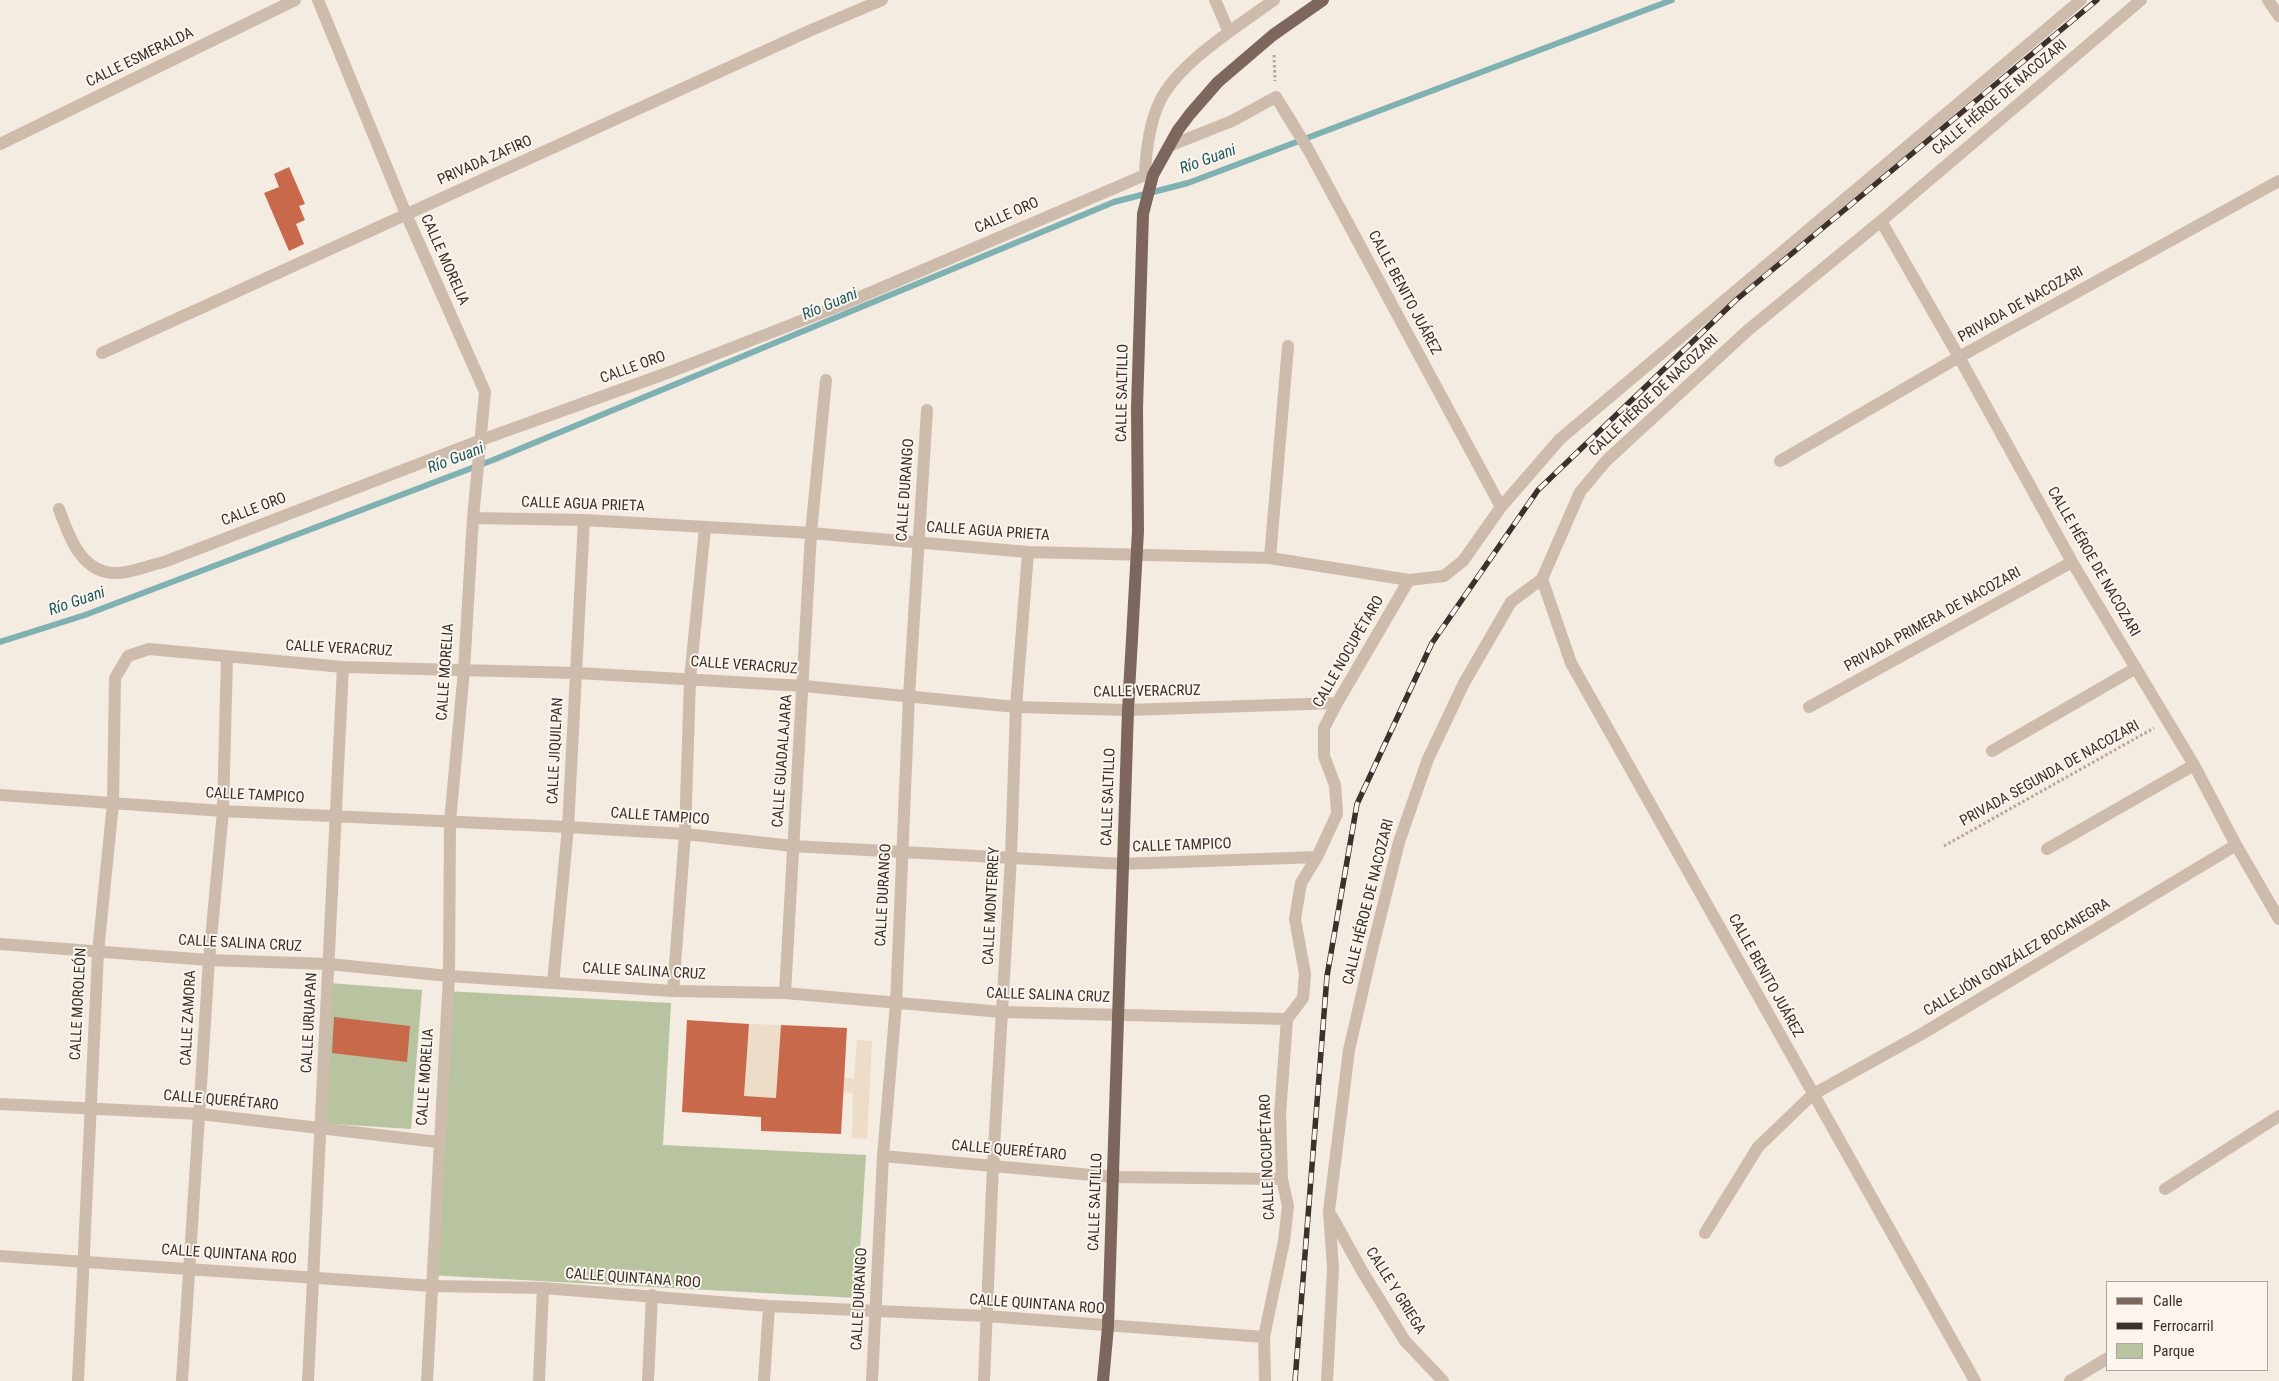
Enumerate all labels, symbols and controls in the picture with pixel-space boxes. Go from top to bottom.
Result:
street label: CALLE ESMERALDA [83,24,197,92]
street label: CALLE HÉROE DE NACOZARI [1929,36,2071,160]
street label: PRIVADA ZAFIRO [435,132,535,190]
water label: Río Guani [1177,141,1239,179]
street label: CALLE ORO [972,194,1042,238]
street label: CALLE MORELIA [416,212,472,308]
street label: CALLE BENITO JUÁREZ [1364,228,1444,358]
street label: PRIVADA DE NACOZARI [1955,263,2087,347]
water label: Río Guani [799,285,861,325]
street label: CALLE HÉROE DE NACOZARI [1586,331,1722,461]
street label: CALLE SALTILLO [1113,344,1133,442]
street label: CALLE ORO [598,348,668,388]
street label: CALLE DURANGO [893,438,919,542]
water label: Río Guani [425,440,487,478]
street label: CALLE HÉROE DE NACOZARI [2043,484,2143,640]
street label: CALLE ORO [219,489,289,531]
street label: CALLE AGUA PRIETA [521,494,645,516]
street label: CALLE AGUA PRIETA [926,519,1050,545]
street label: PRIVADA PRIMERA DE NACOZARI [1842,564,2024,676]
water label: Río Guani [46,583,108,621]
street label: CALLE NOCUPÉTARO [1310,593,1388,711]
street label: CALLE MORELIA [434,623,458,721]
street label: CALLE VERACRUZ [285,637,393,661]
street label: CALLE VERACRUZ [690,653,798,679]
street label: CALLE VERACRUZ [1093,682,1201,702]
street label: CALLE GUADALAJARA [769,694,797,828]
street label: CALLE JIQUILPAN [544,697,568,805]
street label: PRIVADA SEGUNDA DE NACOZARI [1957,717,2143,831]
street label: CALLE SALTILLO [1098,748,1120,846]
street label: CALLE TAMPICO [205,784,305,808]
street label: CALLE TAMPICO [610,805,710,829]
street label: CALLE HÉROE DE NACOZARI [1340,817,1398,987]
street label: CALLE TAMPICO [1132,835,1232,857]
street label: CALLE DURANGO [872,843,896,947]
street label: CALLE MONTERREY [980,846,1004,966]
street label: CALLEJÓN GONZÁLEZ BOCANEGRA [1921,895,2113,1021]
street label: CALLE BENITO JUÁREZ [1724,911,1806,1041]
street label: CALLE SALINA CRUZ [178,932,302,956]
street label: CALLE MOROLEÓN [67,947,91,1061]
street label: CALLE SALINA CRUZ [582,960,706,984]
street label: CALLE ZAMORA [178,970,200,1066]
street label: CALLE URUAPAN [298,972,322,1074]
street label: CALLE SALINA CRUZ [986,985,1110,1007]
street label: CALLE MORELIA [414,1028,438,1126]
street label: CALLE QUERÉTARO [163,1087,279,1115]
street label: CALLE NOCUPÉTARO [1257,1094,1279,1220]
street label: CALLE QUERÉTARO [951,1137,1067,1165]
street label: CALLE SALTILLO [1085,1153,1107,1251]
street label: CALLE QUINTANA ROO [161,1241,297,1269]
street label: CALLE Y GRIEGA [1361,1244,1429,1338]
street label: CALLE DURANGO [848,1247,872,1351]
street label: CALLE QUINTANA ROO [565,1265,701,1293]
legend [2106,1281,2269,1371]
street label: CALLE QUINTANA ROO [969,1291,1105,1319]
text: Calle [2153,1292,2183,1310]
text: Ferrocarril [2153,1317,2214,1335]
text: Parque [2153,1342,2195,1360]

